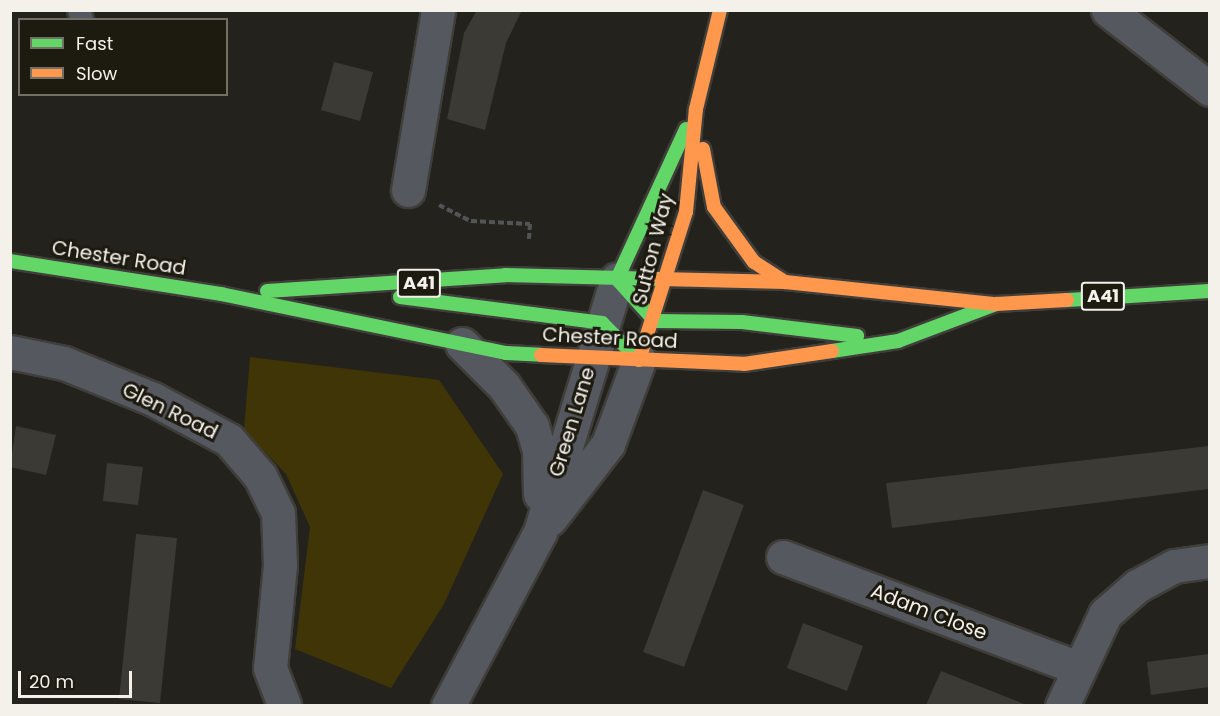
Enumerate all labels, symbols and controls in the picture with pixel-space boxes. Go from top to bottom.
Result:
legend [18,18,228,96]
text: Fast [76,31,113,56]
text: Slow [76,61,117,86]
street label: Sutton Way [628,191,678,307]
street label: Chester Road [50,236,188,280]
road number: A41 [396,268,442,298]
road number: A41 [1080,281,1126,311]
street label: Chester Road [542,322,678,354]
street label: Green Lane [544,364,600,480]
street label: Glen Road [118,378,222,444]
street label: Adam Close [868,579,990,645]
scale bar [21,659,135,697]
text: 20 m [29,669,74,694]

